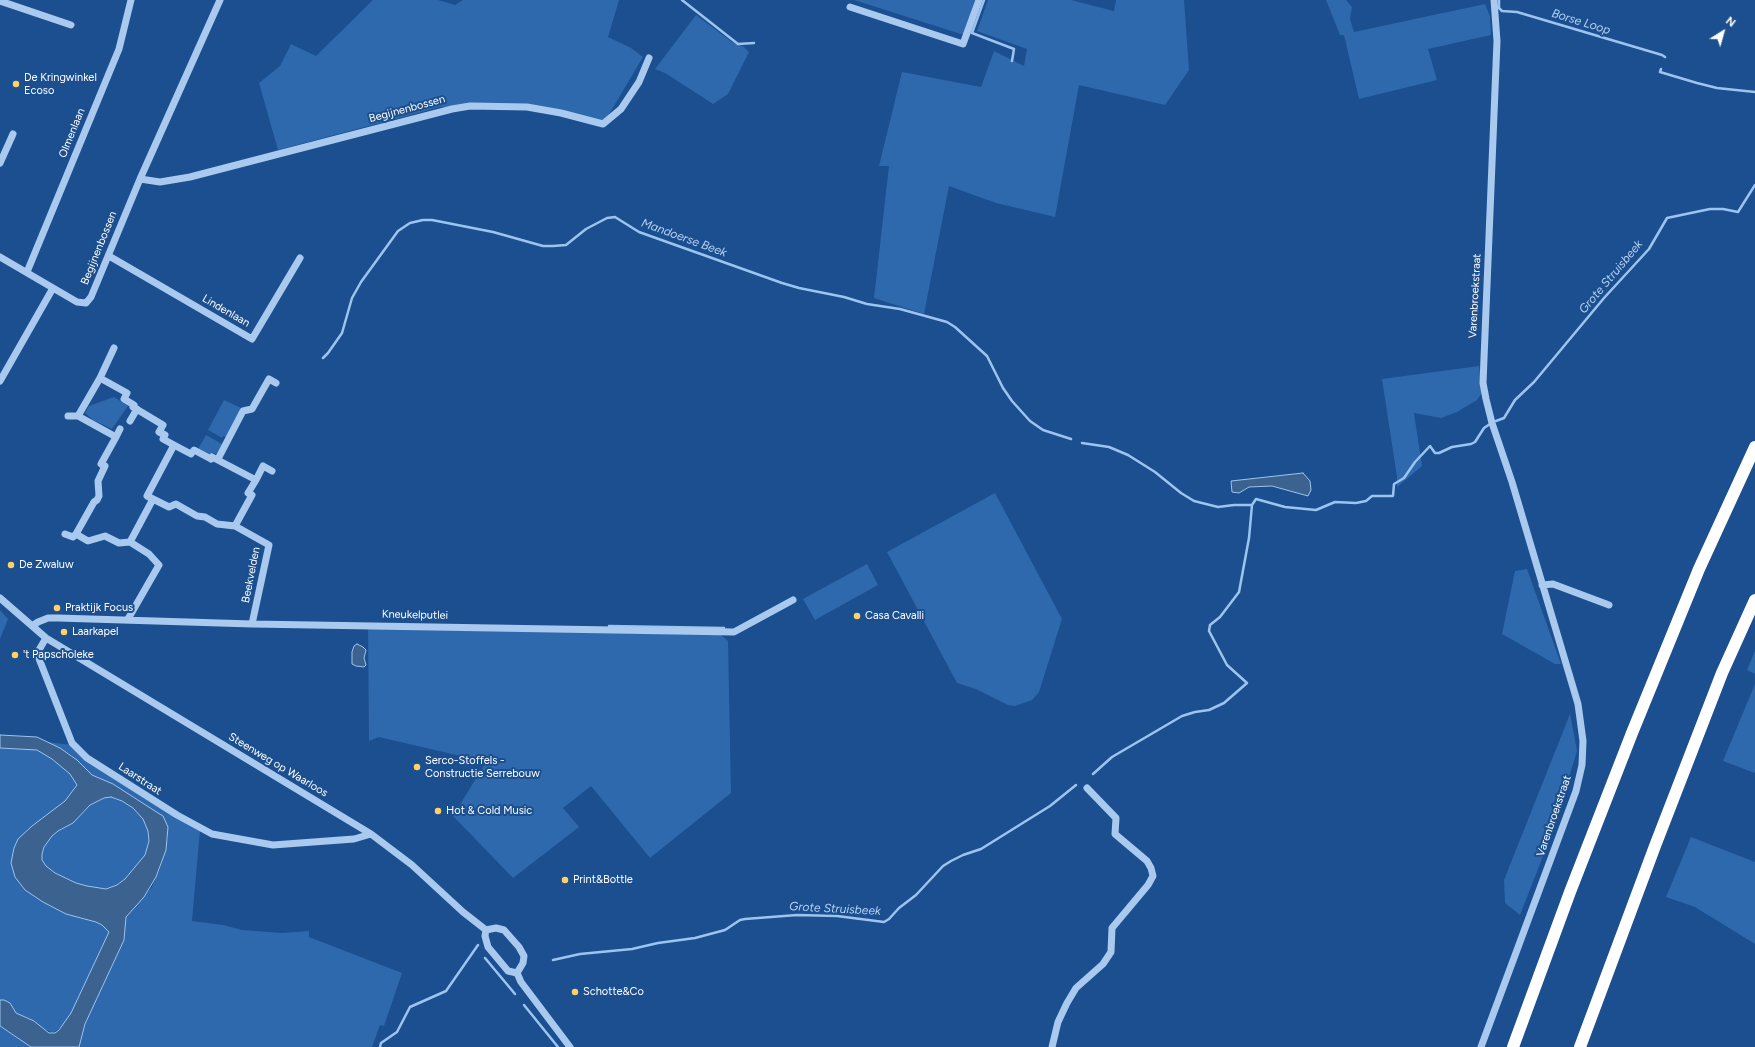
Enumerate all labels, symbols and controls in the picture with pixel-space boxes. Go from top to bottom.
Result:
water label: Borse Loop [1550,6,1612,38]
north arrow [1703,12,1743,52]
text: N [1723,14,1738,30]
place label: De Kringwinkel Ecoso [24,71,97,97]
marker: De Kringwinkel Ecoso [11,79,21,89]
street label: Begijnenbossen [368,93,446,125]
street label: Olmenlaan [56,106,88,160]
street label: Begijnenbossen [78,209,120,287]
water label: Mandoerse Beek [639,216,729,260]
water label: Grote Struisbeek [1576,237,1646,317]
street label: Varenbroekstraat [1466,253,1484,339]
street label: Lindenlaan [200,292,252,330]
street label: Beekvelden [239,546,263,604]
place label: De Zwaluw [19,558,74,572]
marker: De Zwaluw [6,560,16,570]
place label: Praktijk Focus [65,601,133,615]
marker: Praktijk Focus [52,603,62,613]
street label: Kneukelputlei [382,608,448,622]
place label: Casa Cavalli [865,609,924,623]
marker: Casa Cavalli [852,611,862,621]
place label: Laarkapel [72,625,118,639]
marker: Laarkapel [59,627,69,637]
place label: 't Papscholeke [23,648,94,662]
marker: 't Papscholeke [10,650,20,660]
street label: Steenweg op Waarloos [226,730,330,800]
place label: Serco-Stoffels - Constructie Serrebouw [425,754,540,780]
street label: Laarstraat [116,760,164,798]
marker: Serco-Stoffels - Constructie Serrebouw [412,762,422,772]
street label: Varenbroekstraat [1534,774,1574,858]
place label: Hot & Cold Music [446,804,532,818]
marker: Hot & Cold Music [433,806,443,816]
place label: Print&Bottle [573,873,633,887]
marker: Print&Bottle [560,875,570,885]
water label: Grote Struisbeek [789,899,881,919]
place label: Schotte&Co [583,985,644,999]
marker: Schotte&Co [570,987,580,997]

